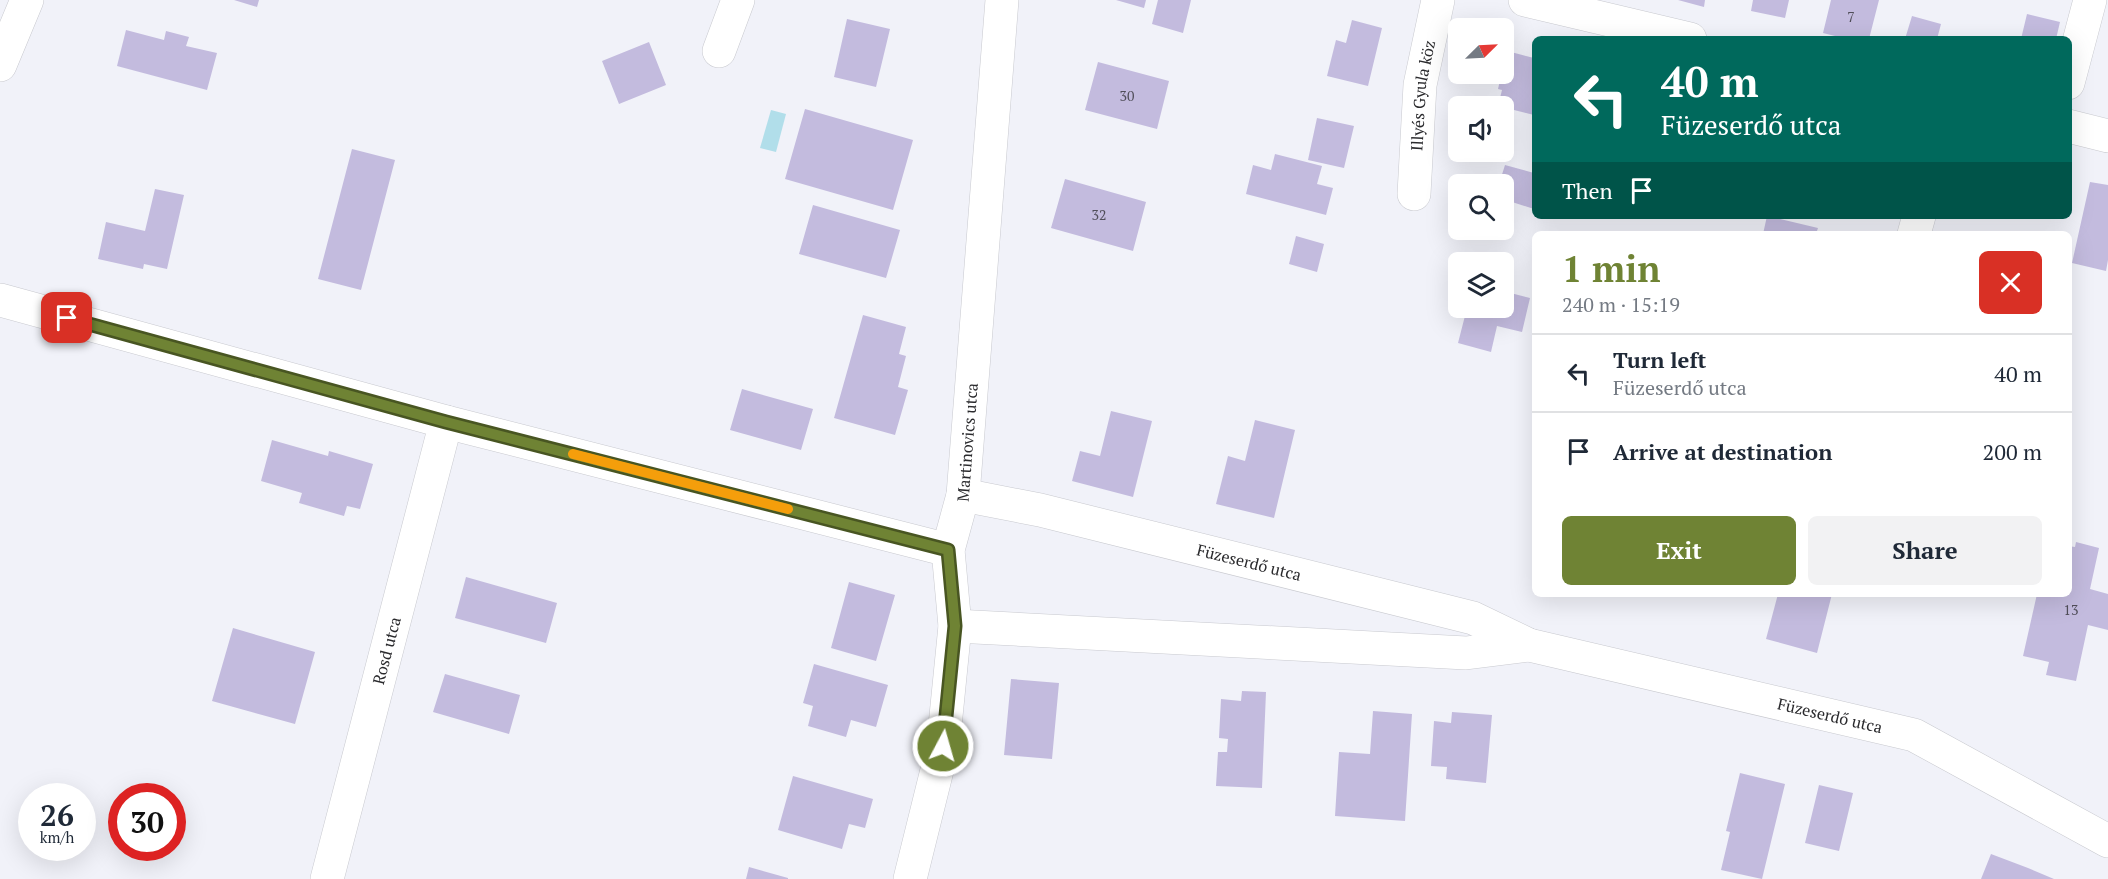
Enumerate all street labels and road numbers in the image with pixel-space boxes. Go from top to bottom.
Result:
street label: Illyés Gyula köz [1405,38,1440,151]
street label: Martinovics utca [952,382,983,502]
street label: Füzeserdő utca [1195,539,1304,586]
street label: Rosd utca [367,614,406,687]
street label: Füzeserdő utca [1775,692,1885,738]

